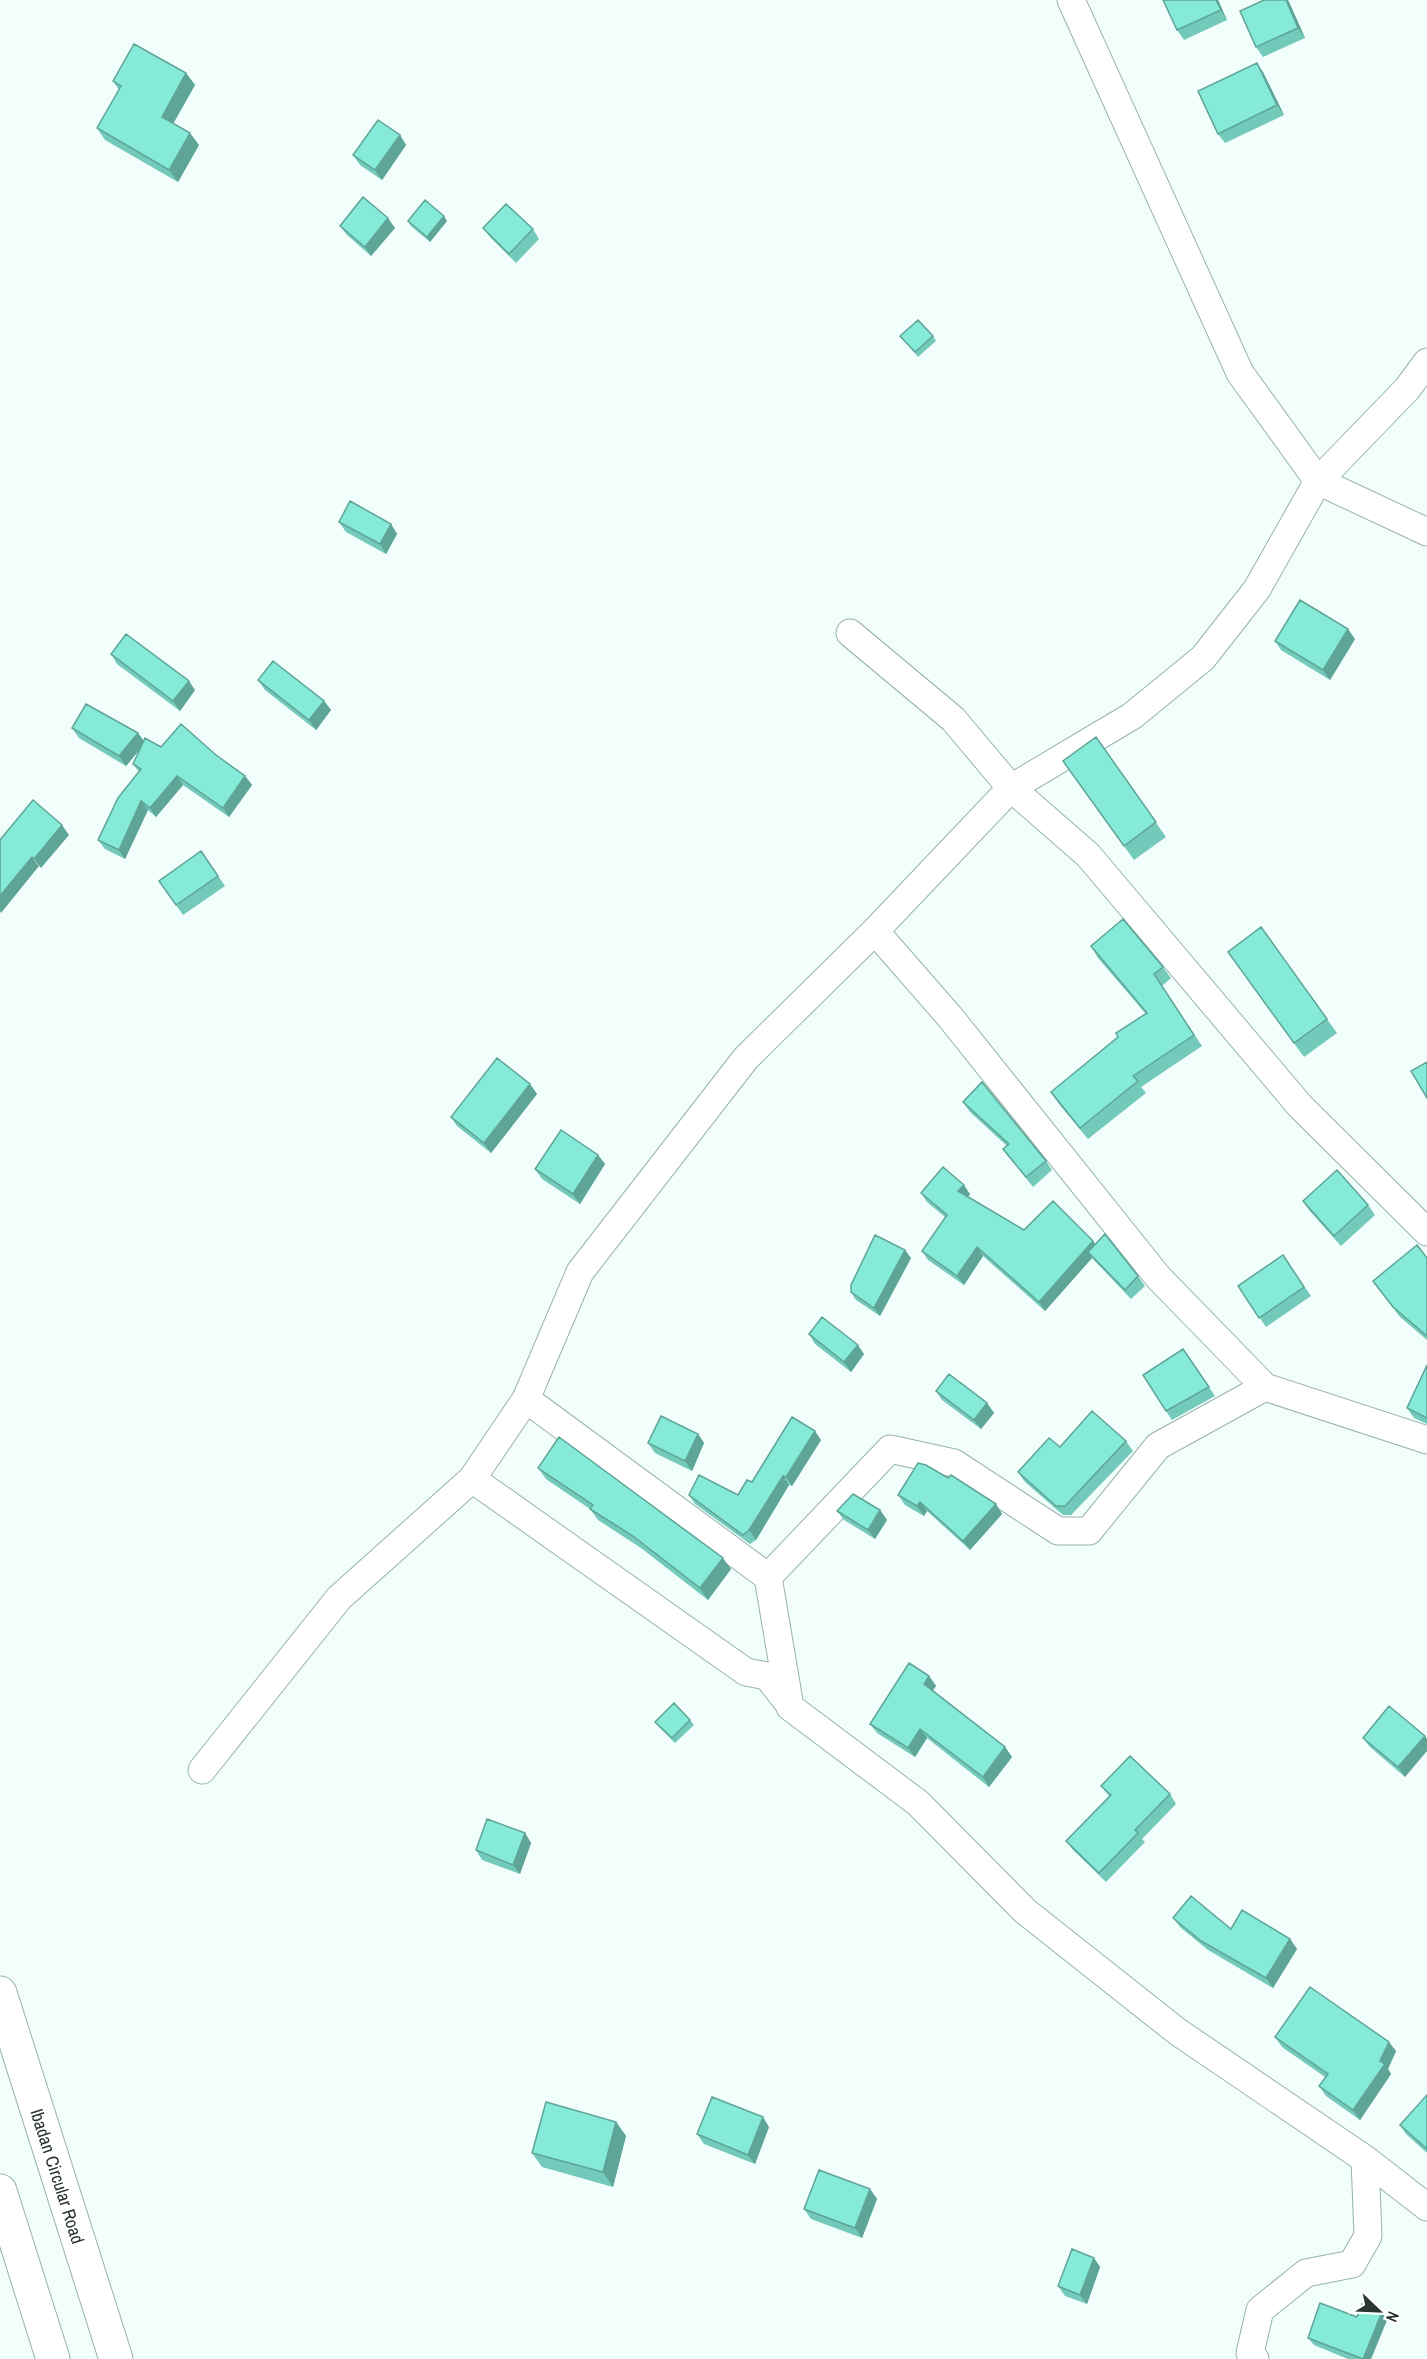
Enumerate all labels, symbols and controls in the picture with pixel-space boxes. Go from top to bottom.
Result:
street label: Ibadan Circular Road [25,2105,91,2247]
north arrow [1349,2281,1409,2341]
text: N [1381,2308,1405,2326]

